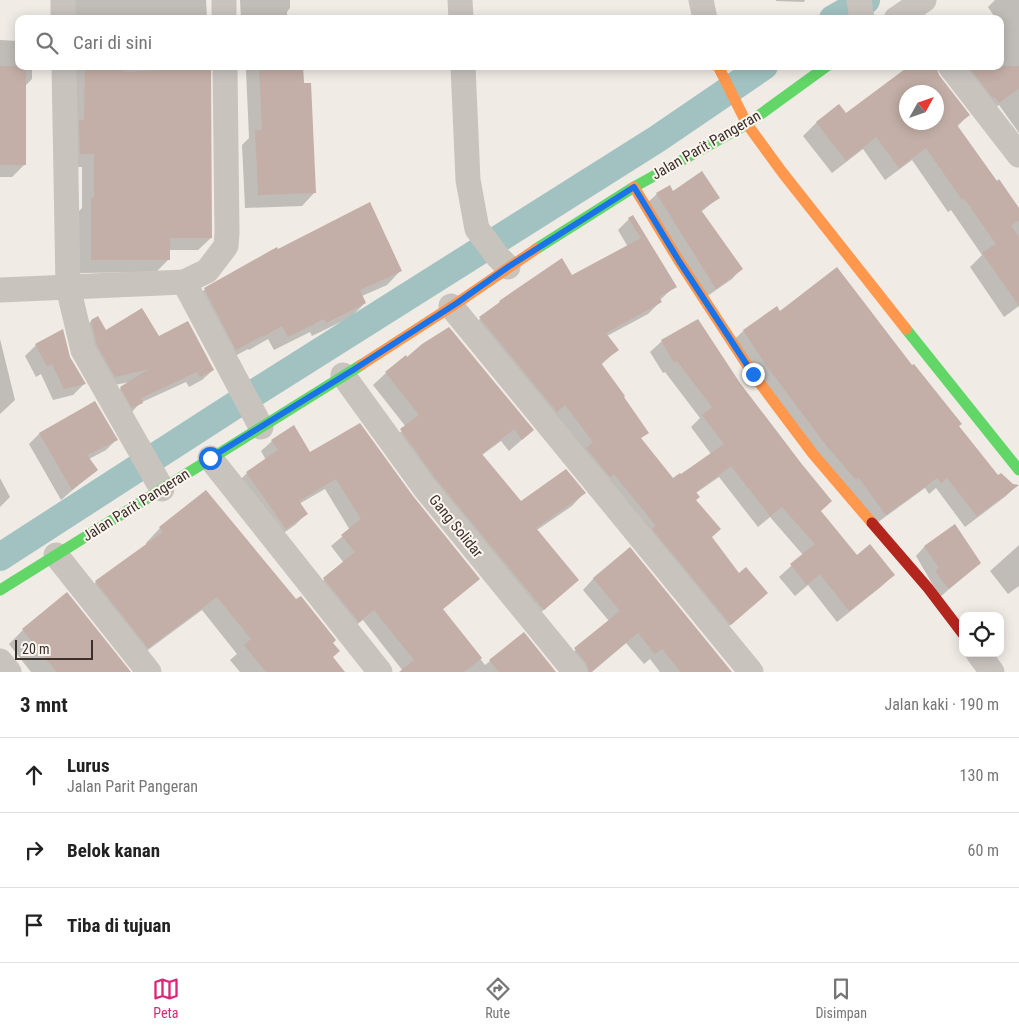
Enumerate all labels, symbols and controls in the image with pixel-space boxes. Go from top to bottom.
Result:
search box [15,15,1004,70]
icon: search [33,29,61,57]
text: Cari di sini [73,31,152,54]
north arrow [899,85,944,130]
street label: Jalan Parit Pangeran [648,106,764,184]
route end [742,363,765,386]
route start [199,447,222,470]
street label: Jalan Parit Pangeran [79,465,193,545]
street label: Gang Solidar [425,491,487,561]
map controls [959,612,1004,657]
button: locate [959,612,1004,657]
scale bar [15,637,92,660]
text: 20 m [22,641,50,657]
text: 3 mnt [20,693,68,717]
text: Jalan kaki · 190 m [884,695,999,714]
text: Lurus [67,754,110,777]
icon: ahead [20,761,48,789]
text: 130 m [960,766,999,785]
text: Jalan Parit Pangeran [67,777,198,796]
icon: right [20,836,48,864]
text: Belok kanan [67,839,160,862]
text: 60 m [967,841,999,860]
icon: arrive [20,911,48,939]
text: Tiba di tujuan [67,914,171,937]
tab: Peta [152,975,180,1021]
tab: Rute [484,975,512,1021]
tab: Disimpan [815,975,867,1021]

